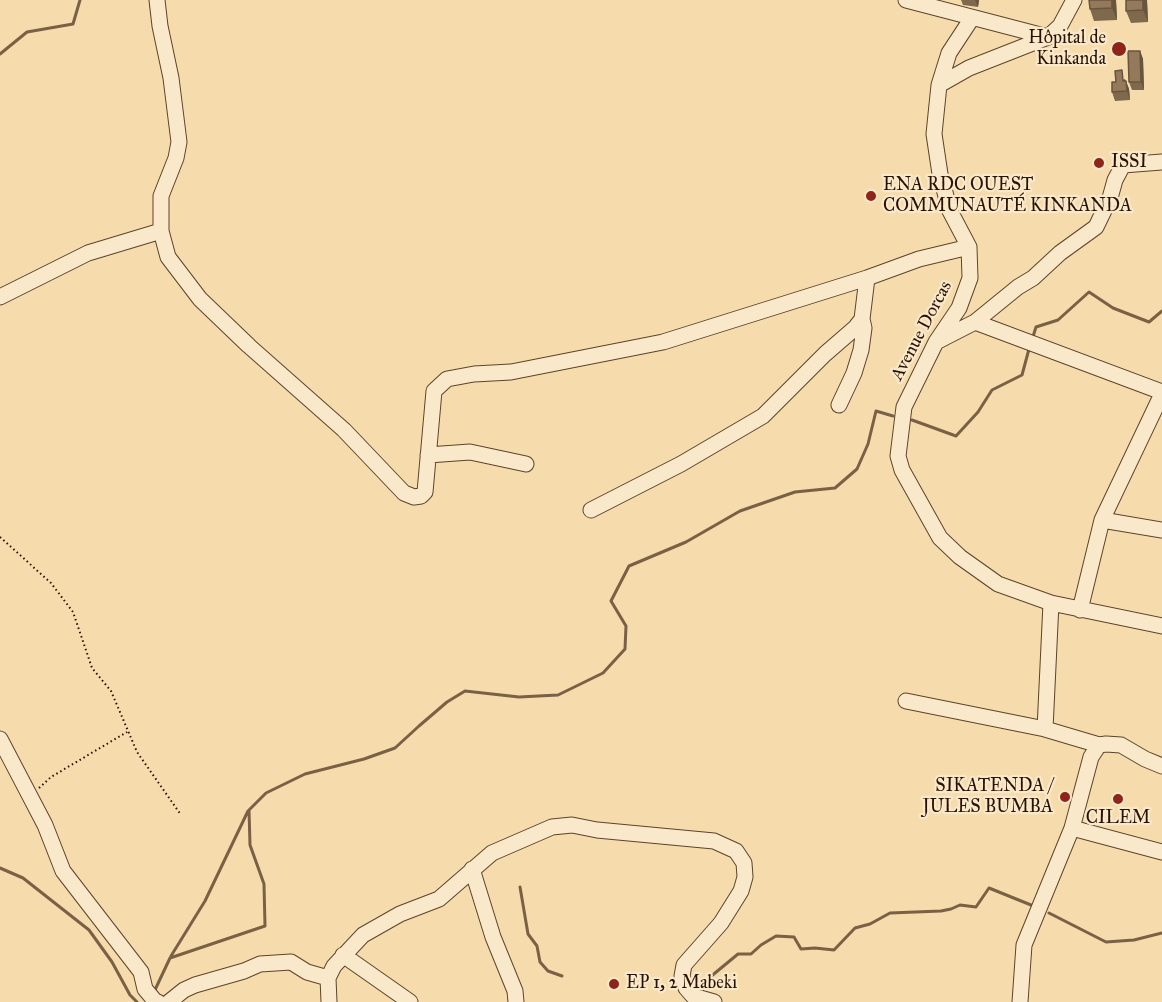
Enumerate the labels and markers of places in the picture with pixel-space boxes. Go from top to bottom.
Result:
place label: Hôpital de Kinkanda [1028,28,1106,70]
marker: Hôpital de Kinkanda [1110,40,1128,58]
place label: ISSI [1111,152,1147,174]
marker: ISSI [1092,156,1106,170]
place label: ENA RDC OUEST COMMUNAUTÉ KINKANDA [883,175,1132,218]
marker: ENA RDC OUEST COMMUNAUTÉ KINKANDA [864,189,878,203]
place label: SIKATENDA / JULES BUMBA [923,776,1053,818]
marker: SIKATENDA / JULES BUMBA [1058,790,1072,804]
marker: CILEM [1111,792,1125,806]
place label: CILEM [1086,808,1150,830]
place label: EP 1, 2 Mabeki [626,973,737,995]
marker: EP 1, 2 Mabeki [607,977,621,991]

